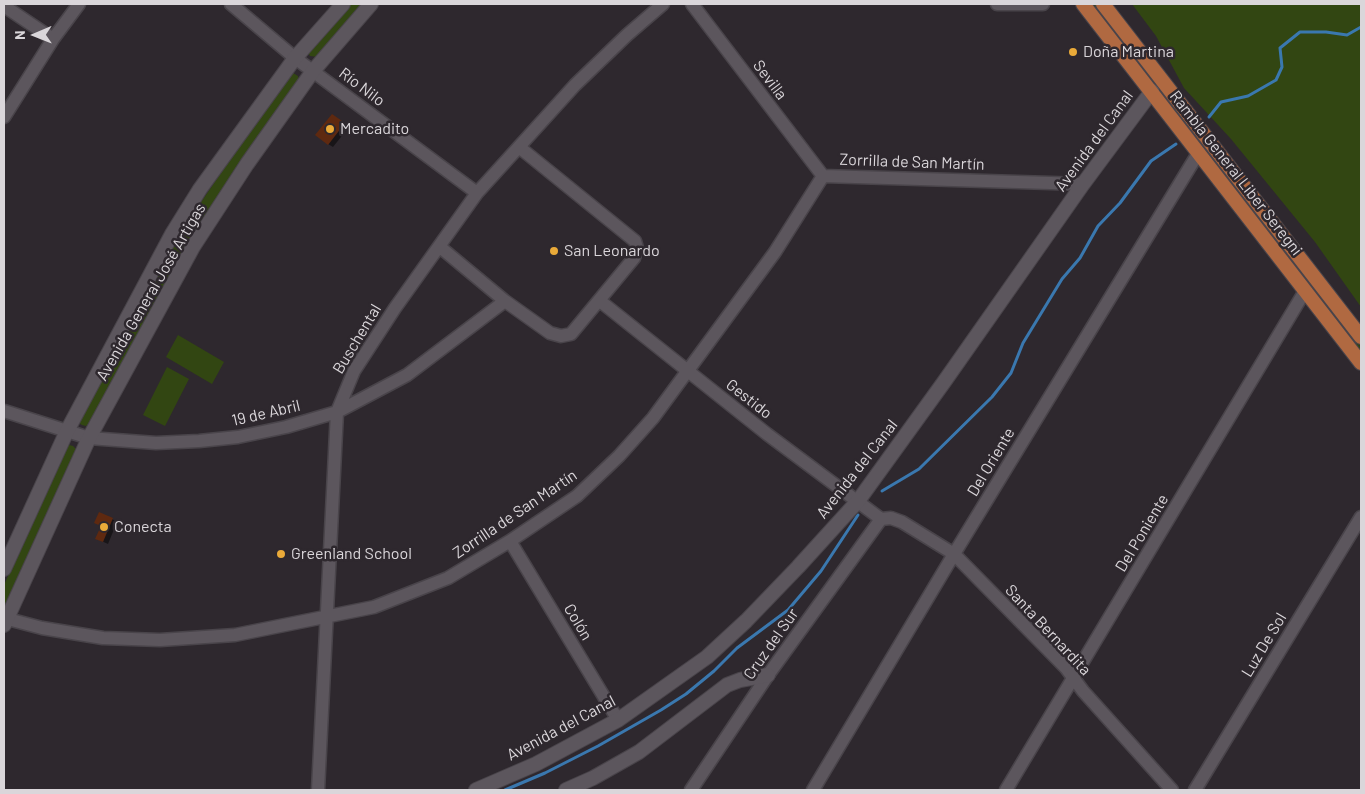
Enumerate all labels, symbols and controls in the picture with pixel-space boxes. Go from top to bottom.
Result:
north arrow [10,10,60,60]
text: N [11,30,28,40]
place label: Doña Martina [1083,42,1174,62]
marker: Doña Martina [1067,46,1079,58]
street label: Sevilla [749,56,791,104]
street label: Río Nilo [335,64,389,110]
street label: Avenida del Canal [1051,87,1137,195]
street label: Rambla General Liber Seregni [1166,87,1306,259]
place label: Mercadito [340,119,409,139]
marker: Mercadito [324,123,336,135]
street label: Zorrilla de San Martín [839,150,985,174]
street label: Avenida General José Artigas [92,200,210,384]
place label: San Leonardo [564,241,660,261]
marker: San Leonardo [548,245,560,257]
street label: Buschental [329,301,385,377]
street label: Gestido [722,375,776,423]
street label: 19 de Abril [230,396,302,430]
street label: Avenida del Canal [812,416,902,522]
street label: Del Oriente [963,424,1019,500]
street label: Zorrilla de San Martín [449,465,581,563]
street label: Del Poniente [1111,491,1173,575]
place label: Conecta [114,517,172,537]
marker: Conecta [98,521,110,533]
place label: Greenland School [291,544,412,564]
marker: Greenland School [275,548,287,560]
street label: Santa Bernardita [1001,581,1095,679]
street label: Colón [560,600,596,644]
street label: Cruz del Sur [740,605,802,683]
street label: Luz De Sol [1237,609,1291,681]
street label: Avenida del Canal [503,691,619,765]

